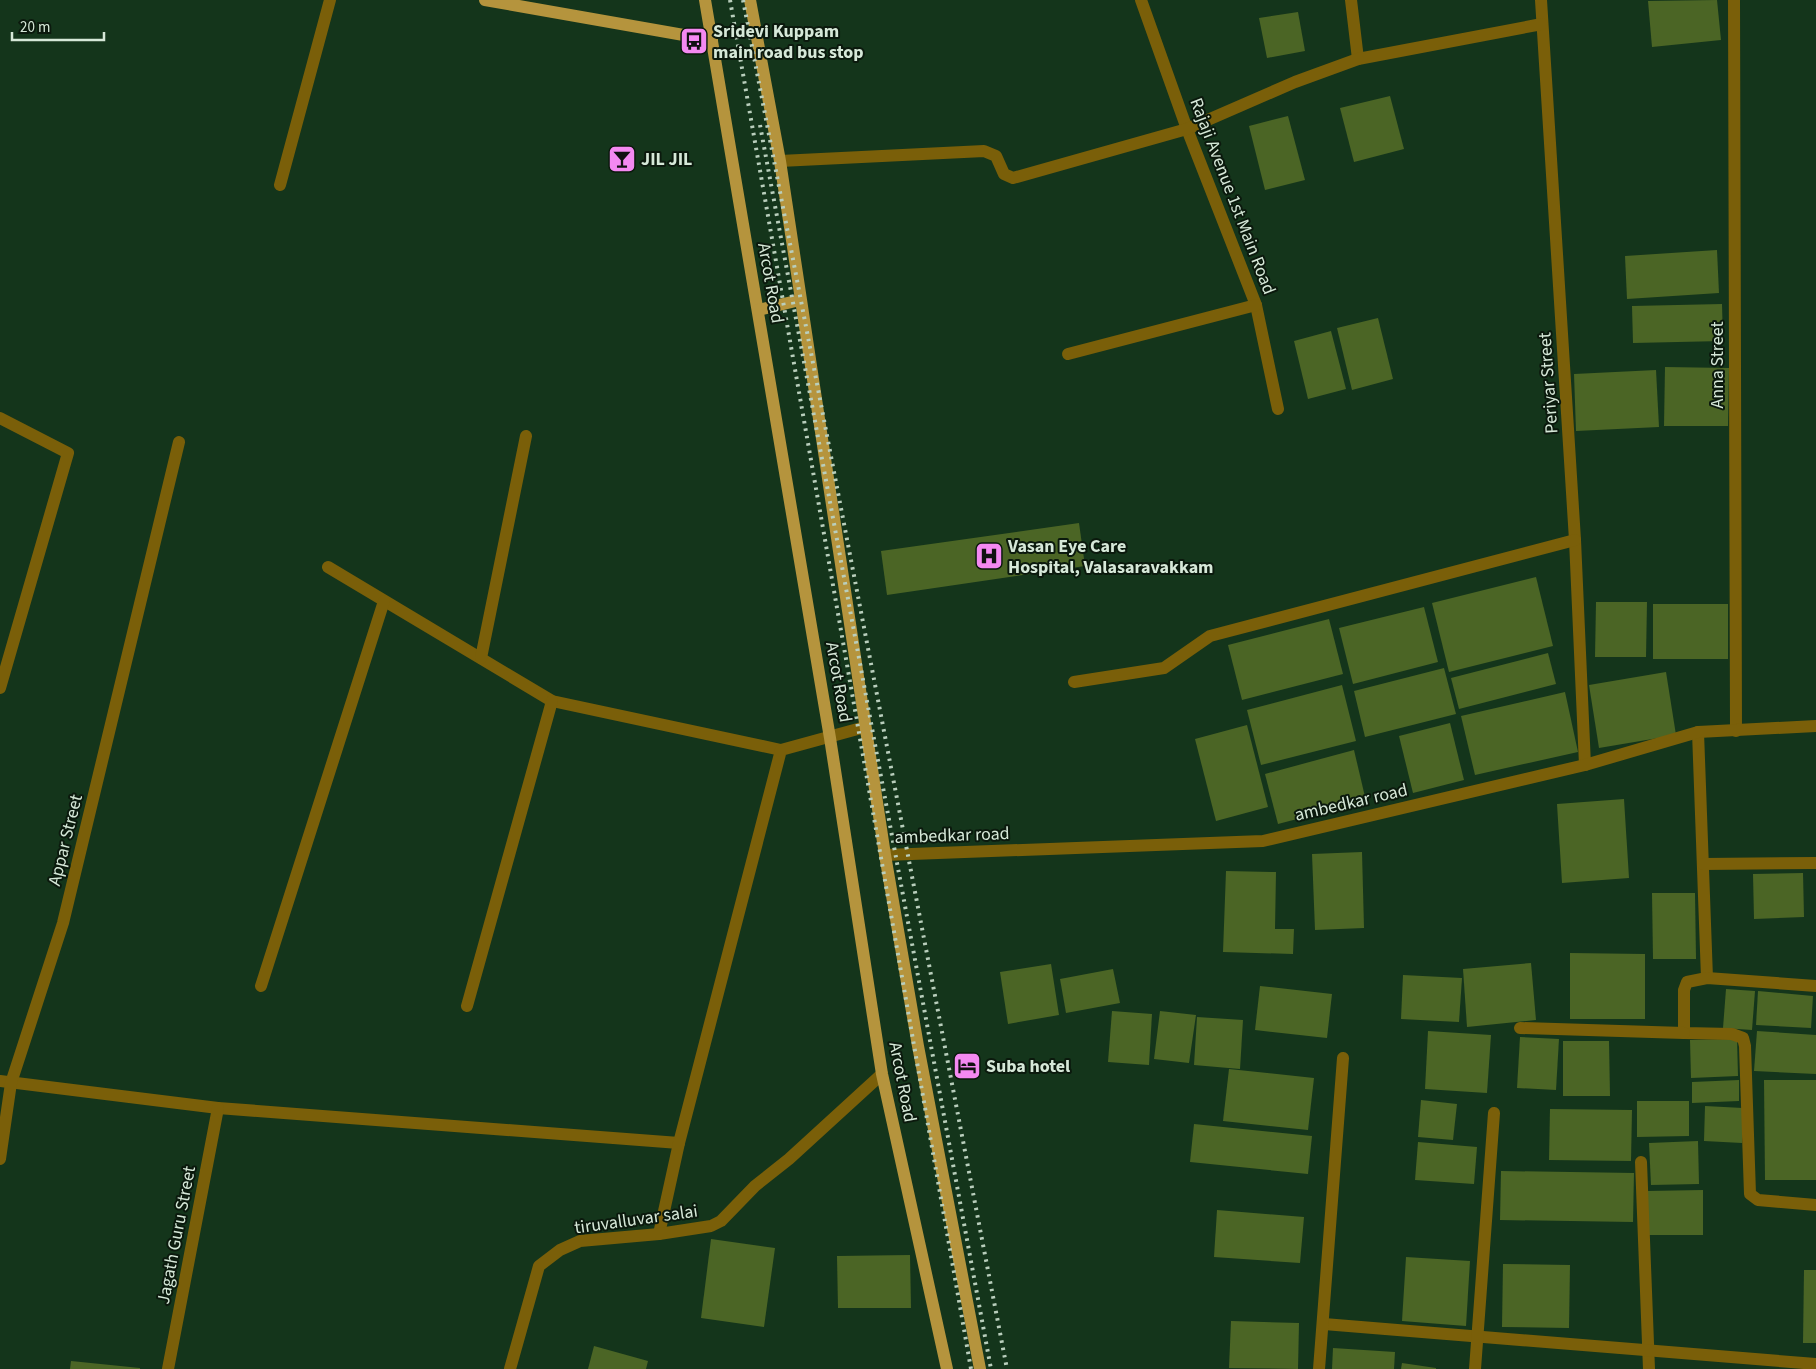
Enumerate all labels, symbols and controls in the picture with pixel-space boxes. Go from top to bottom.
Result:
scale bar [12,10,105,42]
text: 20 m [20,17,50,38]
place label: Sridevi Kuppam main road bus stop [713,19,864,65]
bus stop icon: Sridevi Kuppam main road bus stop [679,26,709,56]
street label: Rajaji Avenue 1st Main Road [1183,94,1282,298]
bar icon: JIL JIL [607,144,637,174]
place label: JIL JIL [641,147,692,172]
street label: Arcot Road [751,241,790,325]
street label: Anna Street [1705,321,1730,409]
street label: Periyar Street [1532,332,1565,434]
place label: Vasan Eye Care Hospital, Valasaravakkam [1007,534,1214,580]
hospital icon: Vasan Eye Care Hospital, Valasaravakkam [974,541,1004,571]
street label: Arcot Road [819,640,858,724]
street label: ambedkar road [1292,777,1410,828]
street label: Appar Street [42,792,89,889]
street label: ambedkar road [894,821,1010,850]
street label: Arcot Road [882,1040,923,1124]
hotel icon: Suba hotel [952,1051,982,1081]
place label: Suba hotel [986,1054,1070,1079]
street label: Jagath Guru Street [151,1164,202,1306]
street label: tiruvalluvar salai [573,1198,699,1241]

